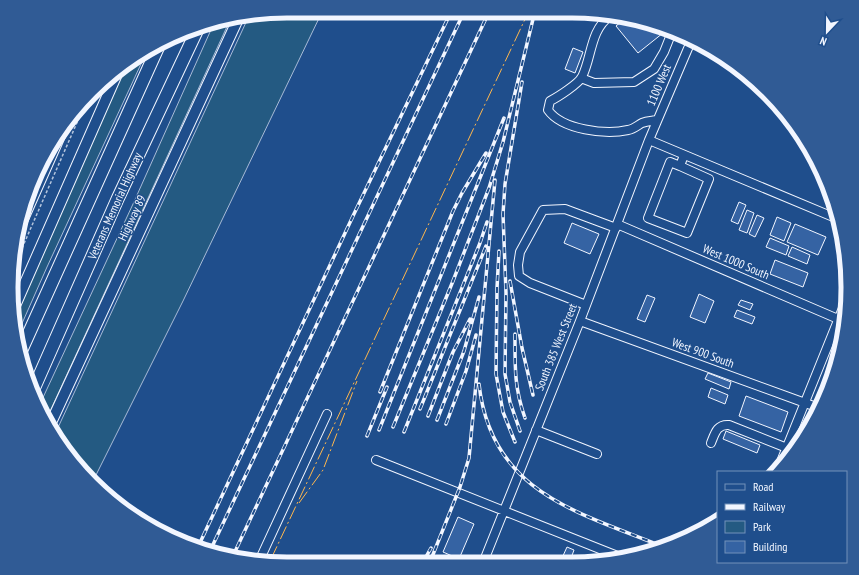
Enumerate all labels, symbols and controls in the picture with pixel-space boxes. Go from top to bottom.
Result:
north arrow [807,12,847,52]
text: N [818,34,829,49]
street label: 1100 West [643,61,674,108]
street label: Veterans Memorial Highway [84,150,145,263]
street label: Highway 89 [114,192,149,243]
street label: West 1000 South [701,241,772,282]
street label: South 385 West Street [531,300,580,393]
street label: West 900 South [670,334,736,371]
legend [717,471,847,563]
text: Road [753,479,773,494]
text: Railway [753,499,786,514]
text: Park [753,519,771,534]
text: Building [753,539,788,554]

